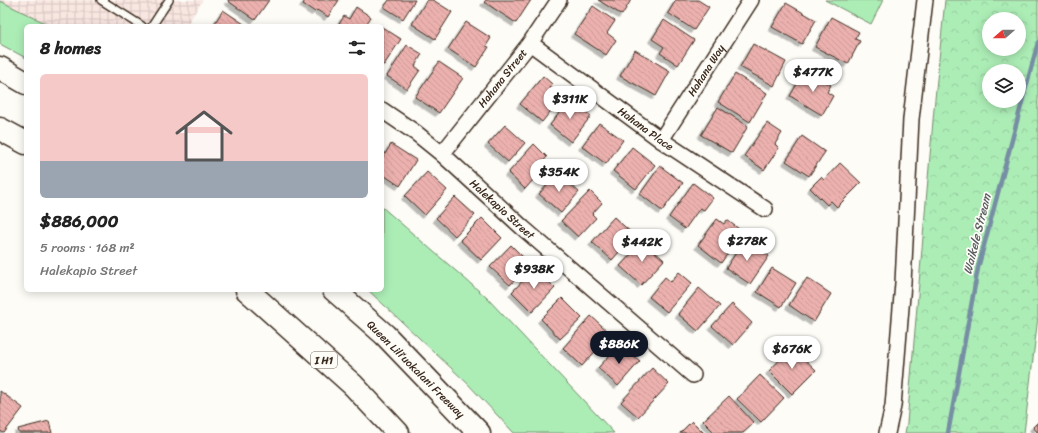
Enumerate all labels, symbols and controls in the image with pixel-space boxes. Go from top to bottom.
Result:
north arrow [982,12,1026,56]
map controls [982,12,1026,108]
text: 8 homes [40,33,101,63]
icon: filters [346,37,368,59]
street label: Hahana Way [682,40,730,100]
street label: Hahana Street [473,44,532,112]
pin: $477K [785,59,841,93]
text: $477K [793,60,833,83]
button: layers [982,64,1026,108]
pin: $311K [542,86,598,120]
text: $311K [553,87,587,110]
icon: home [168,100,240,172]
street label: Hahana Place [613,102,678,156]
pin: $354K [531,159,587,193]
text: $354K [539,160,579,183]
street label: Halekapio Street [465,175,539,244]
water label: Waikele Stream [956,191,998,277]
text: $886,000 [40,206,118,236]
pin: $278K [719,228,775,262]
pin: $442K [614,229,670,263]
text: $278K [727,229,767,252]
text: $442K [622,230,662,253]
text: 5 rooms · 168 m² [40,236,135,259]
pin: $938K [506,256,562,290]
text: $938K [514,257,554,280]
text: Halekapio Street [40,259,137,282]
street label: Queen Liliʻuokalani Freeway [362,316,469,423]
pin: $886K [591,331,647,365]
text: $886K [599,332,639,355]
pin: $676K [764,336,820,370]
text: $676K [773,337,811,360]
road number: I H1 [311,352,337,368]

